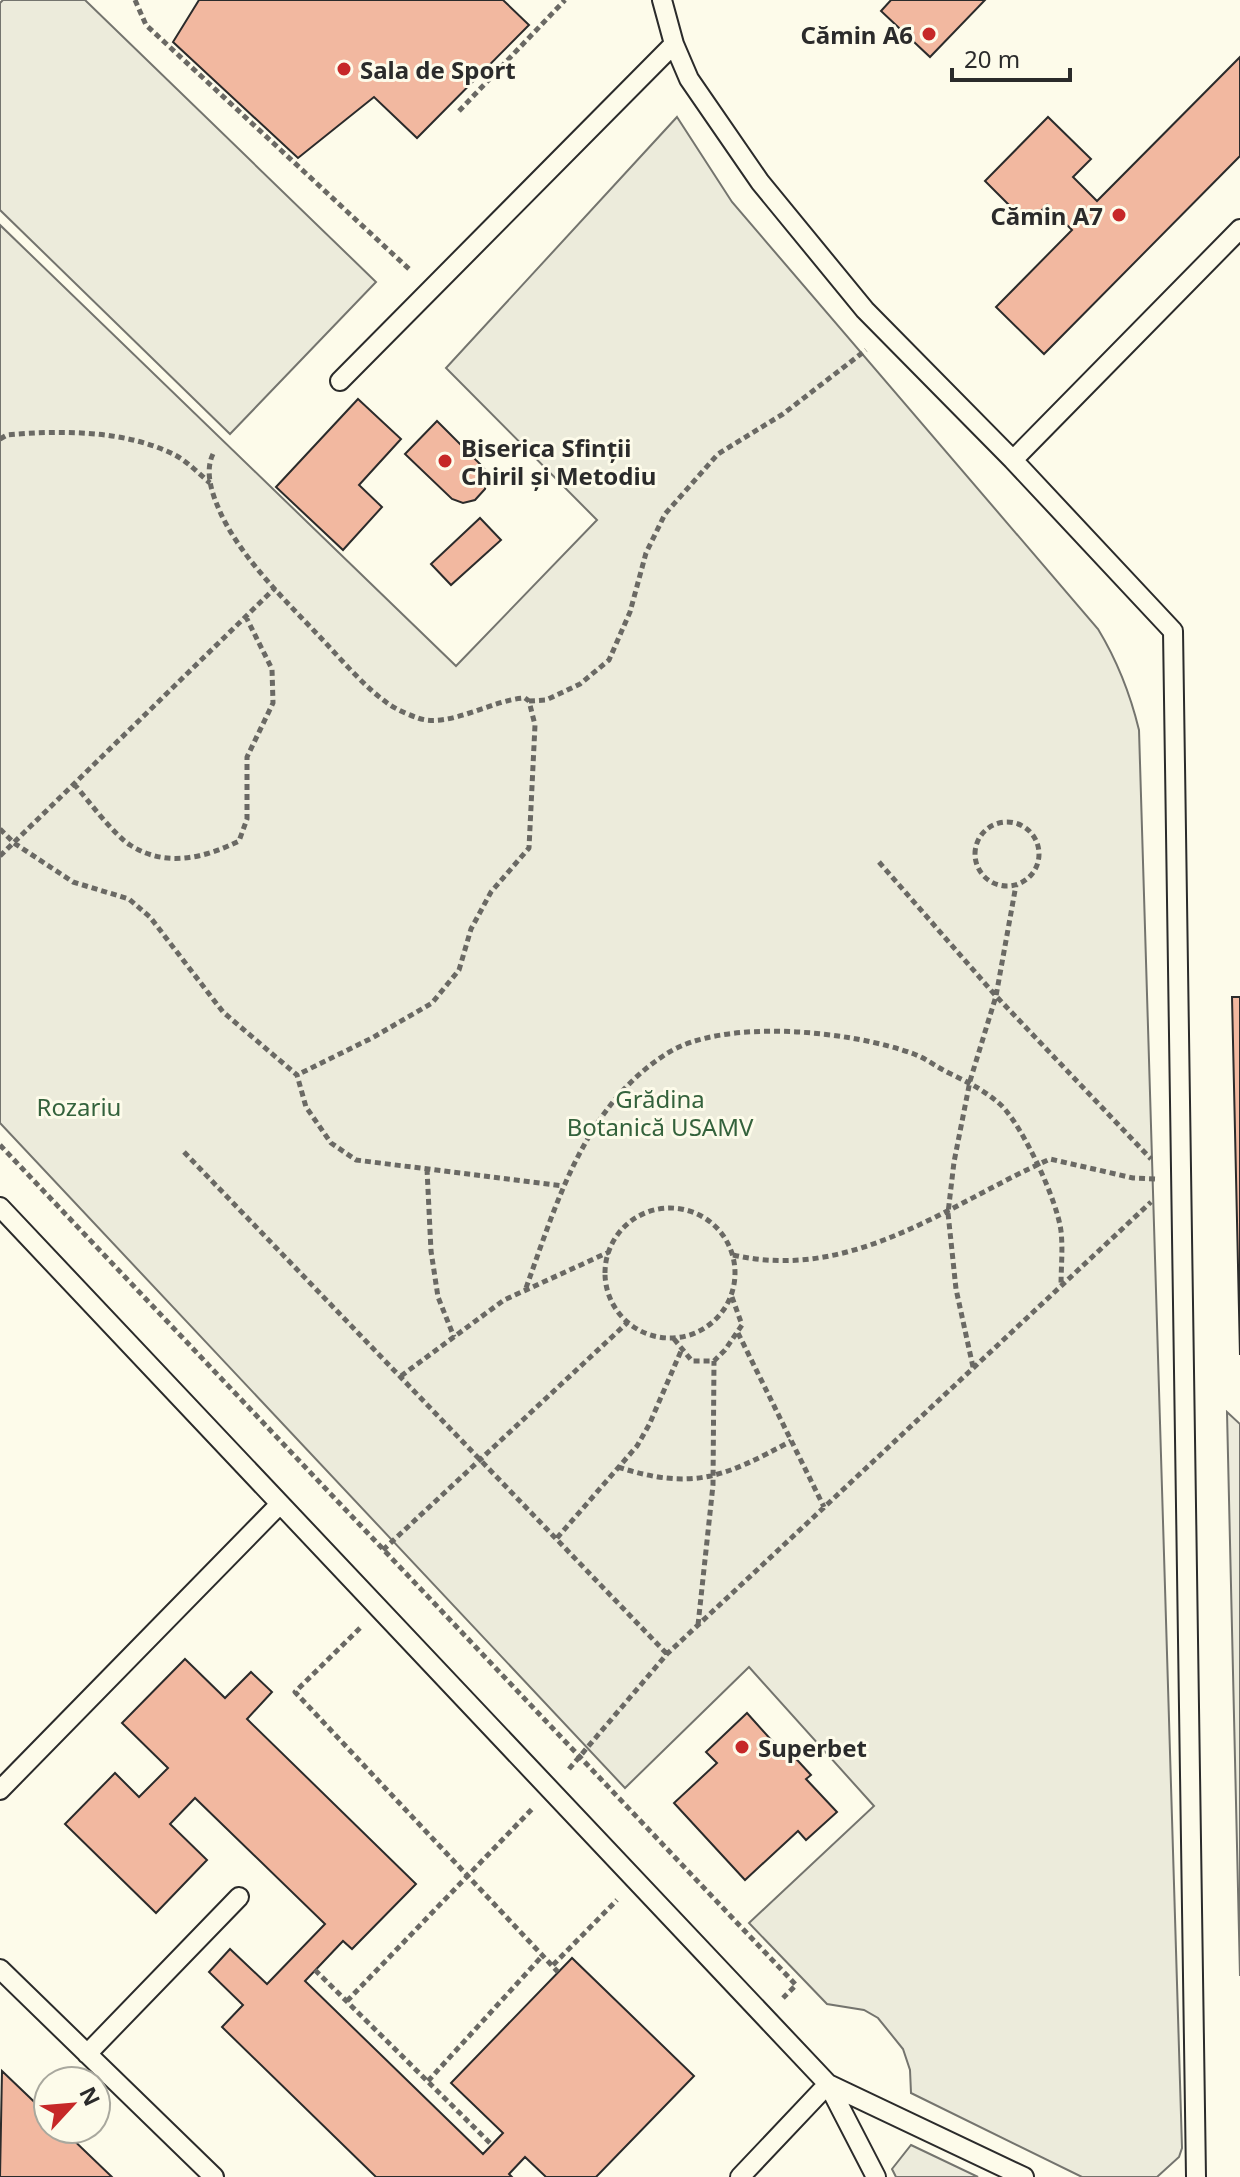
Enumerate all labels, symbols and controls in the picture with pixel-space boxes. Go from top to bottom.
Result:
place label: Cămin A6 [800,18,913,51]
marker: Cămin A6 [920,25,938,43]
scale bar [952,32,1070,82]
text: 20 m [964,42,1020,75]
place label: Sala de Sport [360,53,516,86]
marker: Sala de Sport [335,60,353,78]
place label: Cămin A7 [990,199,1103,232]
marker: Cămin A7 [1110,206,1128,224]
place label: Biserica Sfinții Chiril și Metodiu [461,431,656,492]
marker: Biserica Sfinții Chiril și Metodiu [436,452,454,470]
park label: Grădina Botanică USAMV [567,1082,754,1143]
park label: Rozariu [37,1090,121,1123]
place label: Superbet [758,1731,867,1764]
marker: Superbet [733,1738,751,1756]
north arrow [32,2065,112,2145]
text: N [73,2081,108,2110]

